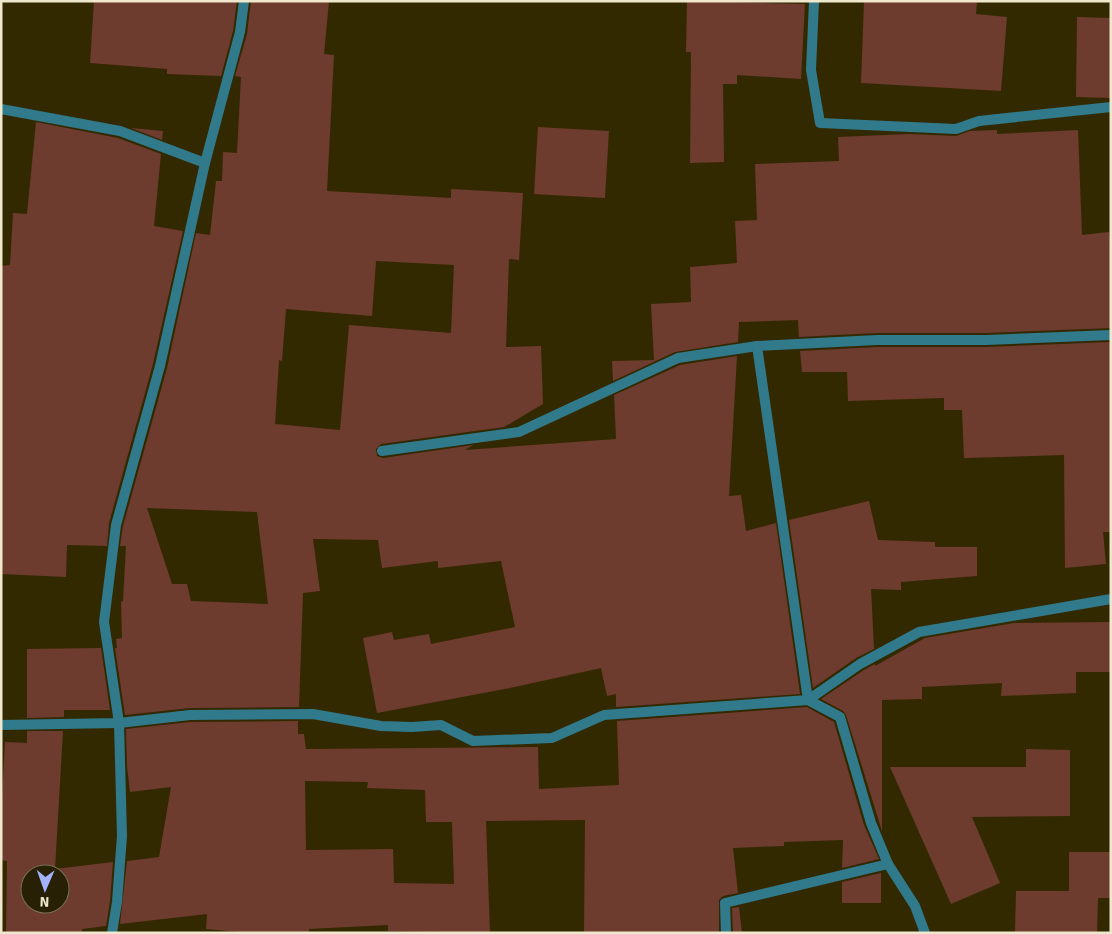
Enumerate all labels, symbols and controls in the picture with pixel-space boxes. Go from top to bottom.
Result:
north arrow [20,864,70,914]
text: N [39,893,50,910]

